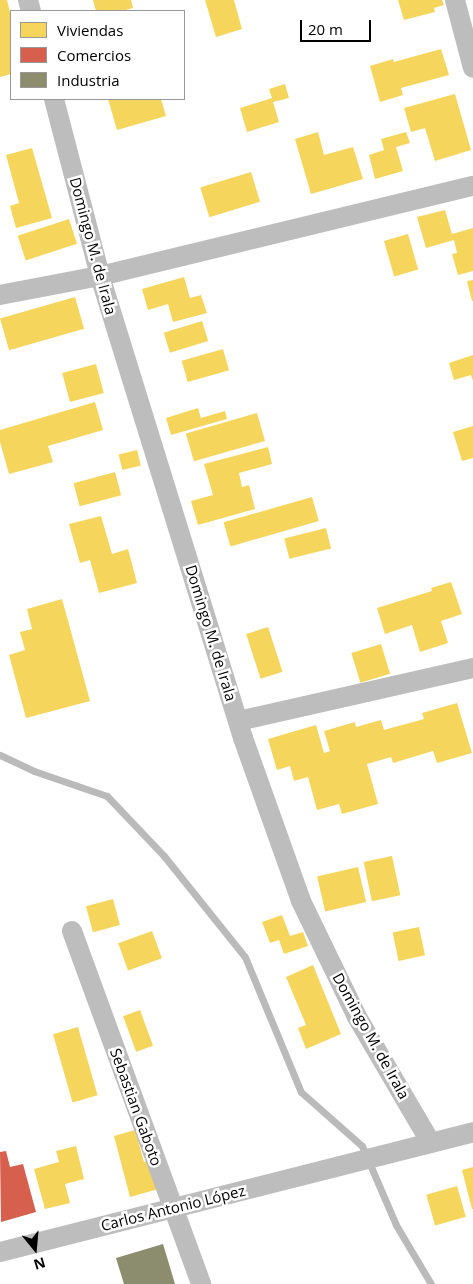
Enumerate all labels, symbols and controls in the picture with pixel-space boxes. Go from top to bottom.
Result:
legend [10,10,185,100]
scale bar [303,10,374,42]
text: 20 m [308,19,343,39]
text: Viviendas [57,20,123,40]
text: Comercios [57,45,131,65]
text: Industria [57,70,120,90]
street label: Domingo M. de Irala [66,175,120,317]
street label: Domingo M. de Irala [182,563,240,703]
street label: Domingo M. de Irala [329,970,413,1102]
street label: Sebastian Gaboto [106,1046,166,1168]
street label: Carlos Antonio López [99,1181,247,1235]
north arrow [10,1224,60,1274]
text: N [31,1253,48,1275]

